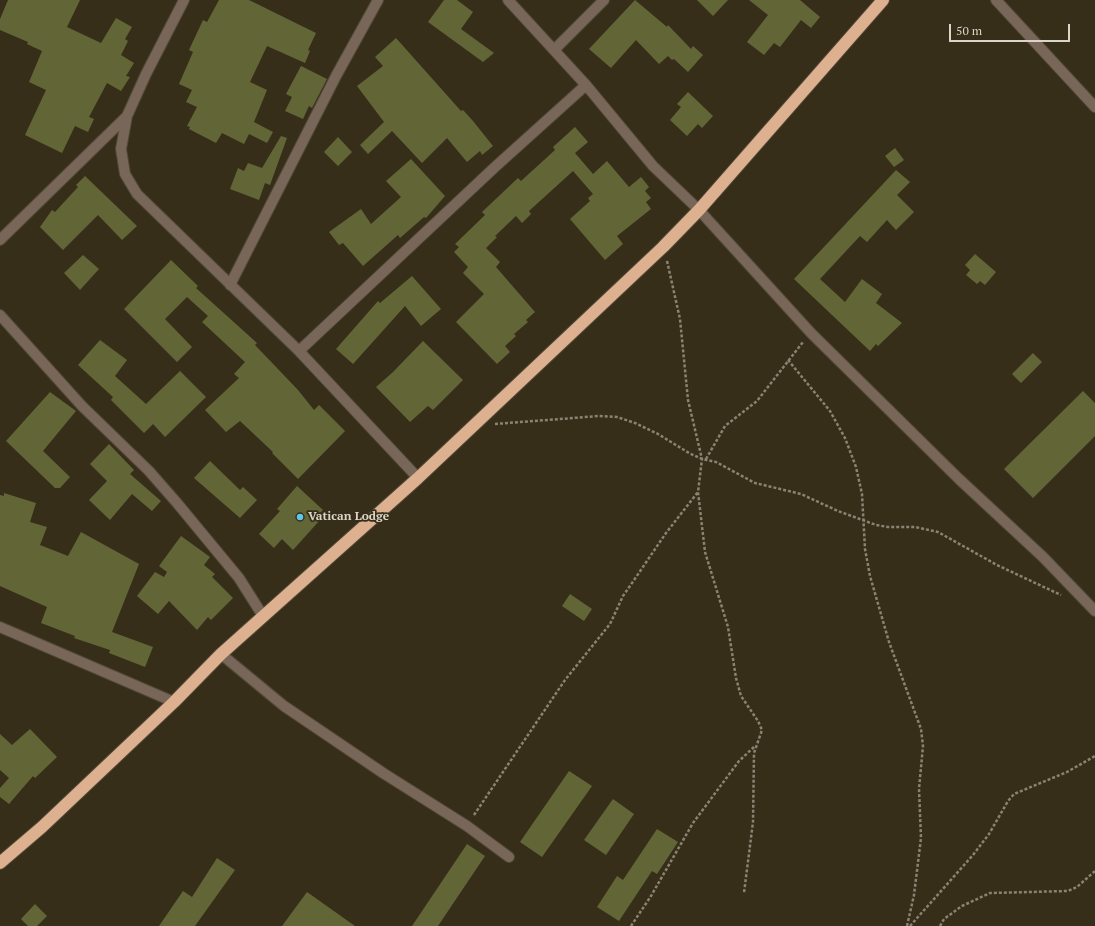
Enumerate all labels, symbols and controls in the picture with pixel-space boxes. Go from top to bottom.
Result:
scale bar [951,16,1072,42]
text: 50 m [956,23,982,38]
place label: Vatican Lodge [308,510,389,524]
marker: Vatican Lodge [295,512,305,522]

